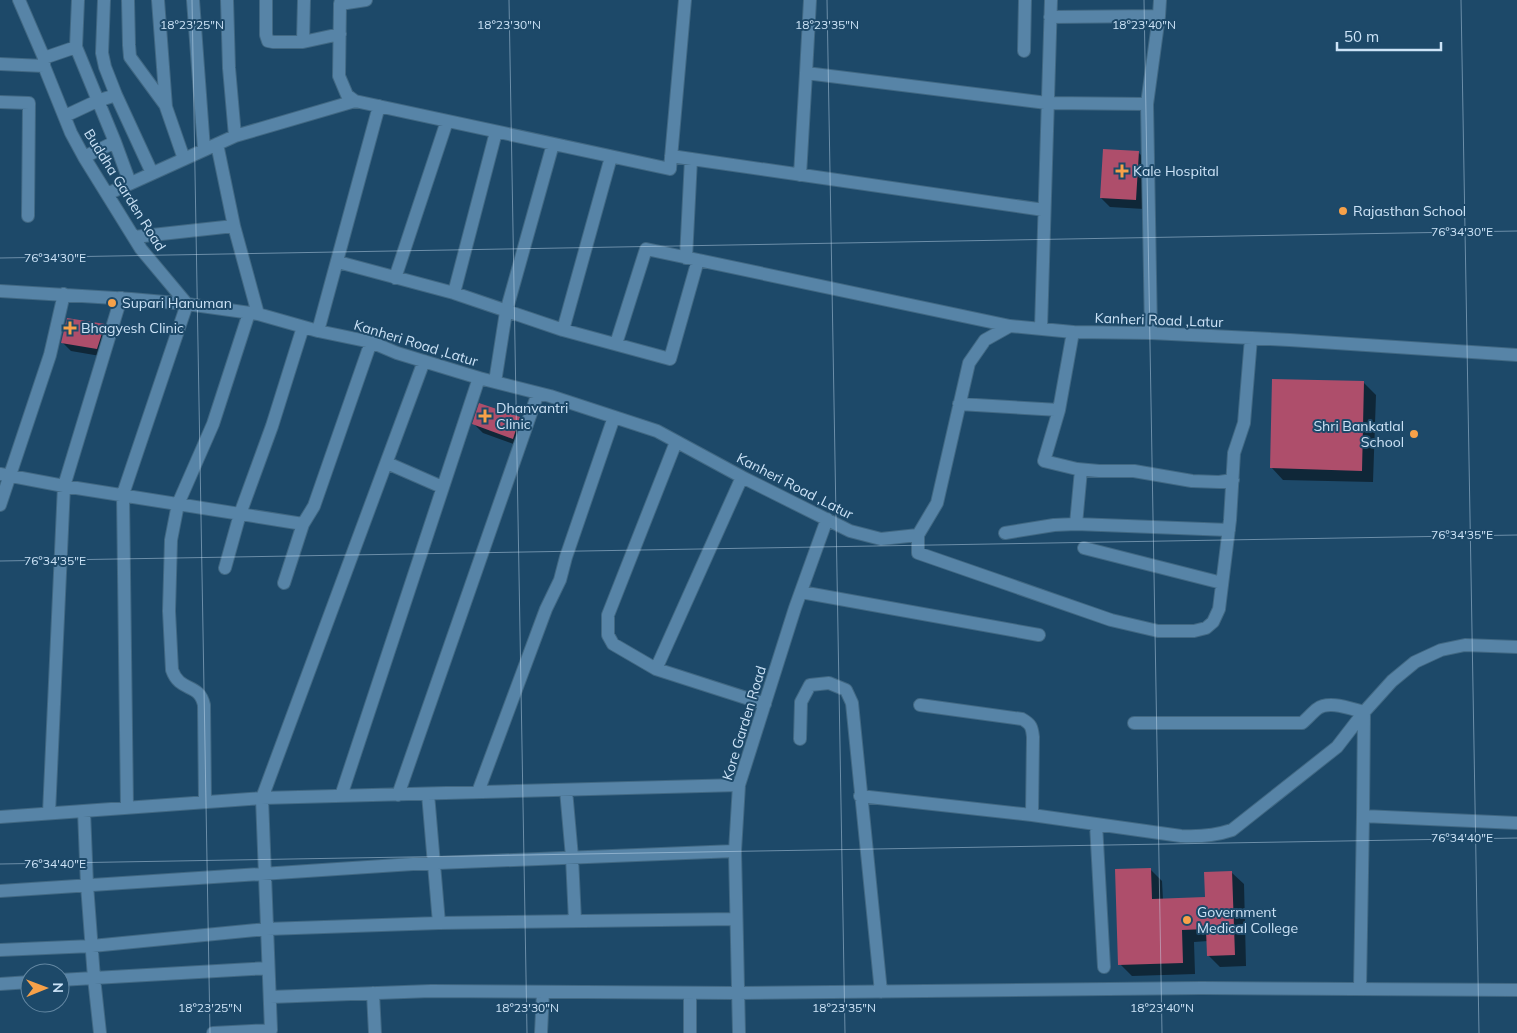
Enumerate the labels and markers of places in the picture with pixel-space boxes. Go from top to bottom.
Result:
place label: Kale Hospital [1133,162,1219,180]
marker: Kale Hospital [1115,164,1129,178]
place label: Rajasthan School [1353,202,1466,220]
marker: Rajasthan School [1337,205,1349,217]
place label: Supari Hanuman [122,294,232,312]
marker: Supari Hanuman [106,297,118,309]
place label: Bhagyesh Clinic [81,319,184,337]
marker: Bhagyesh Clinic [63,321,77,335]
place label: Dhanvantri Clinic [496,399,568,433]
marker: Dhanvantri Clinic [478,409,492,423]
place label: Shri Bankatlal School [1313,417,1404,451]
marker: Shri Bankatlal School [1408,428,1420,440]
place label: Government Medical College [1197,903,1298,937]
marker: Government Medical College [1181,914,1193,926]

